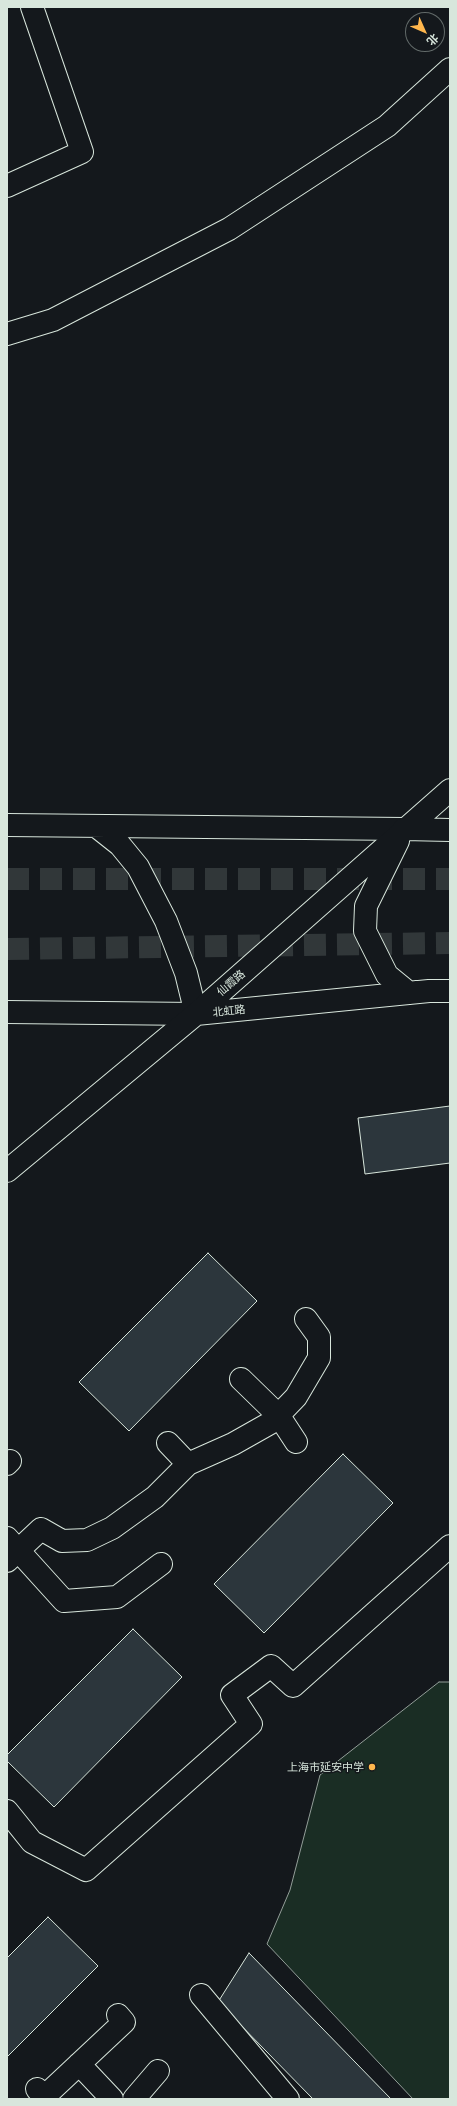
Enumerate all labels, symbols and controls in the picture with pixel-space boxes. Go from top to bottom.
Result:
north arrow [405,12,445,52]
text: 北 [425,32,442,49]
street label: 仙霞路 [214,967,248,999]
street label: 北虹路 [212,1003,246,1019]
place label: 上海市延安中学 [287,1760,364,1774]
marker: 上海市延安中学 [367,1762,377,1772]

